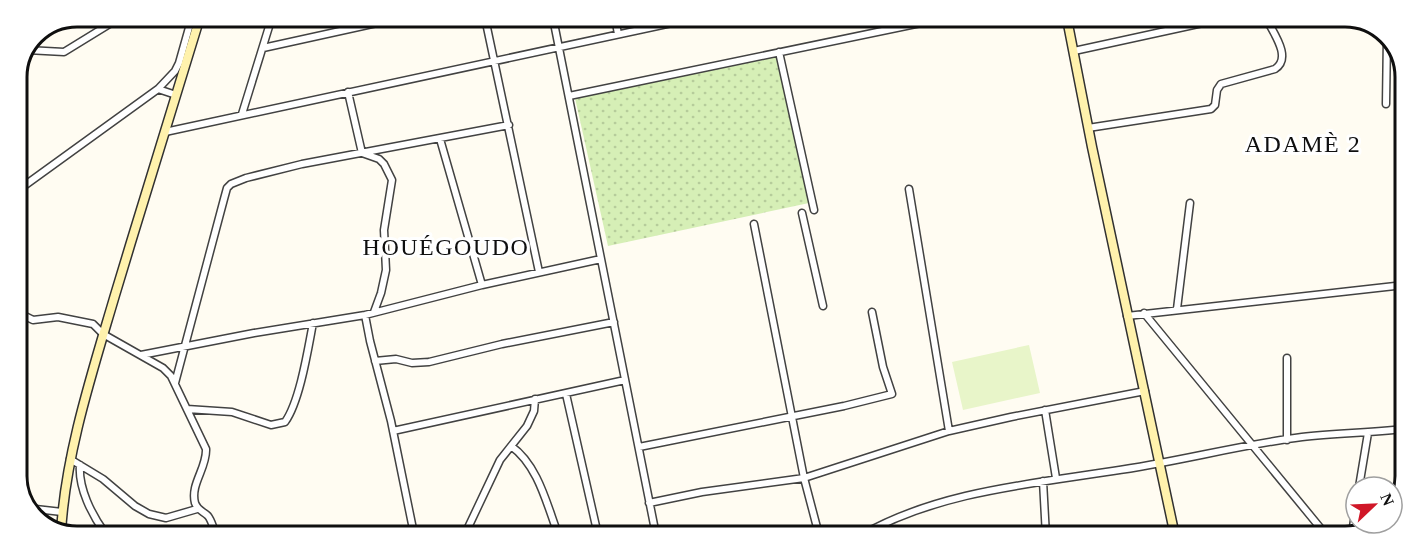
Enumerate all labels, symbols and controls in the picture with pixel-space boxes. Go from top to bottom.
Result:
district label: ADAMÈ 2 [1245,131,1361,157]
district label: HOUÉGOUDO [363,234,529,260]
north arrow [1344,475,1404,535]
text: N [1377,491,1398,508]

